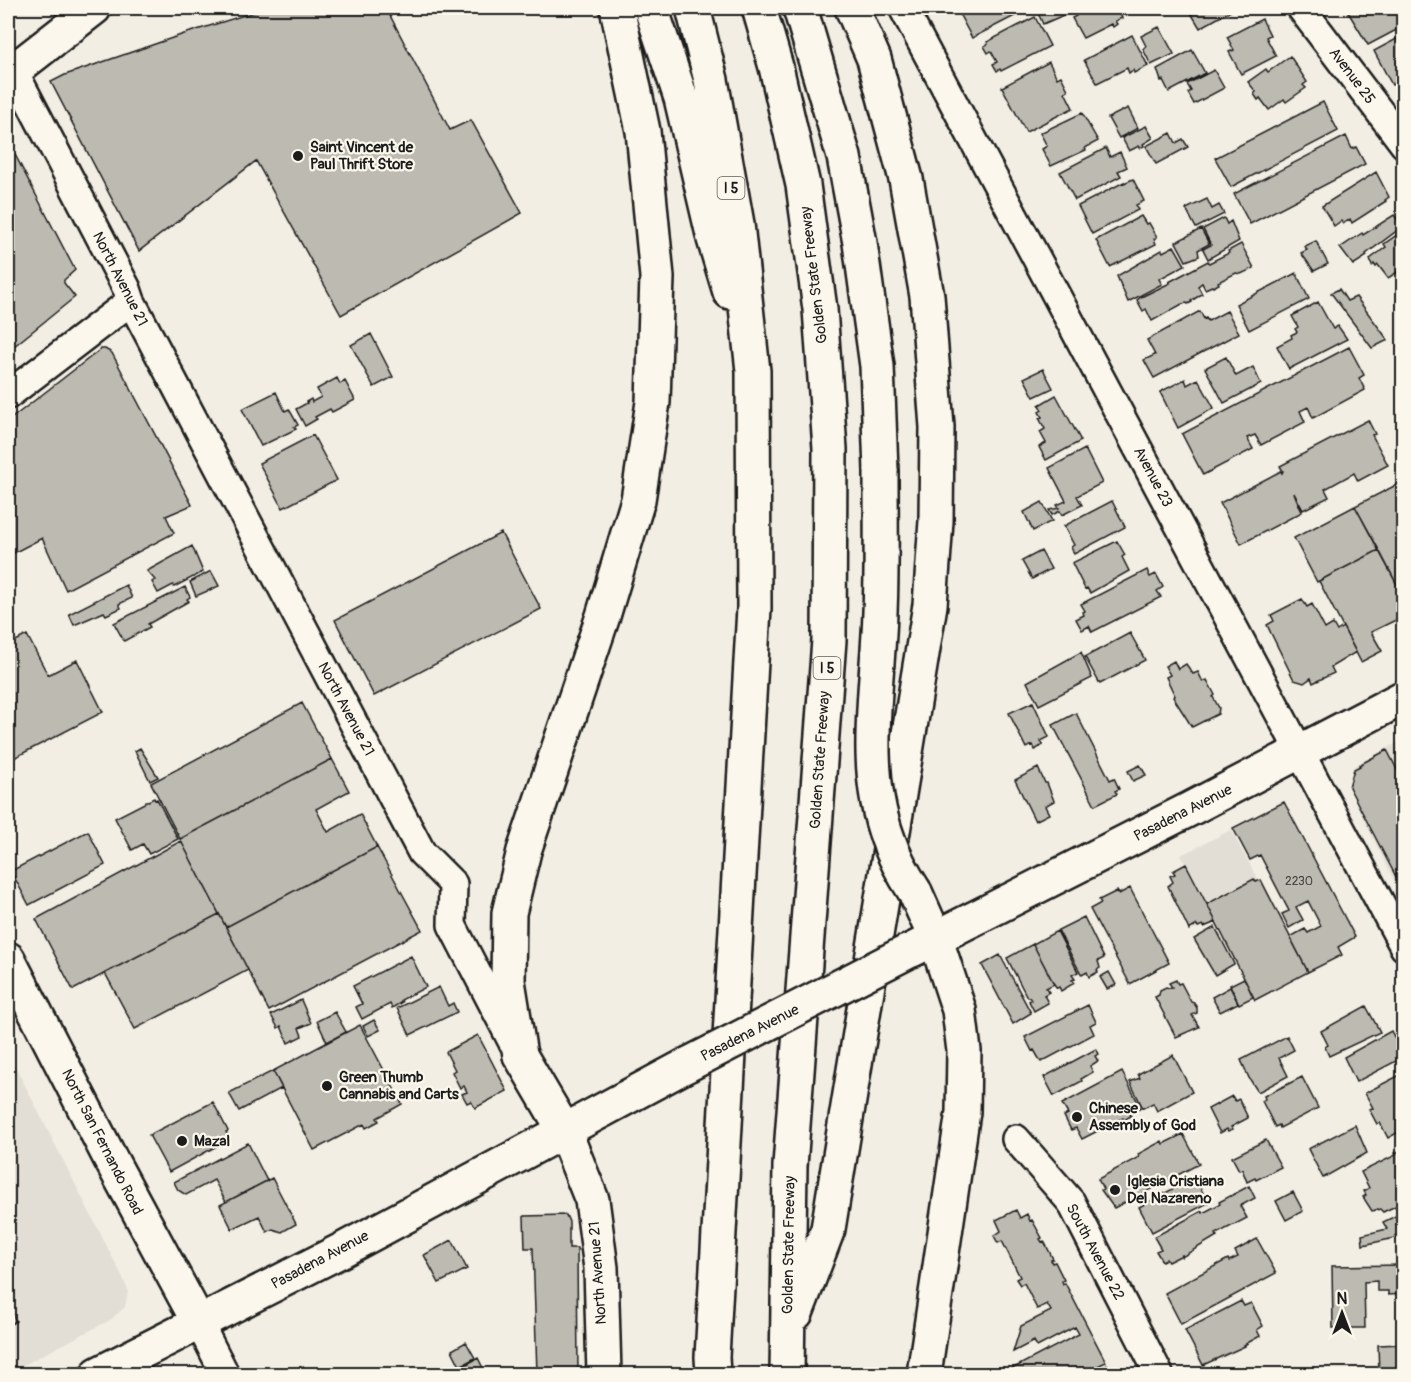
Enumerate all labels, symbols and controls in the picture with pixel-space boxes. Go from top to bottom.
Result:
street label: Avenue 25 [1325,44,1379,108]
place label: Saint Vincent de Paul Thrift Store [310,138,414,174]
marker: Saint Vincent de Paul Thrift Store [291,149,305,163]
road number: I 5 [718,177,744,199]
street label: Golden State Freeway [796,205,832,345]
street label: North Avenue 21 [88,229,152,329]
street label: Avenue 23 [1129,444,1177,510]
road number: I 5 [814,657,840,679]
street label: North Avenue 21 [313,659,379,759]
street label: Golden State Freeway [806,690,834,830]
street label: Pasadena Avenue [1131,780,1236,846]
house number: 2230 [1285,874,1313,889]
street label: Pasadena Avenue [698,1000,803,1066]
street label: North San Fernando Road [57,1066,147,1218]
place label: Green Thumb Cannabis and Carts [339,1068,459,1104]
marker: Green Thumb Cannabis and Carts [320,1079,334,1093]
place label: Chinese Assembly of God [1089,1099,1196,1135]
marker: Chinese Assembly of God [1070,1110,1084,1124]
place label: Mazal [194,1132,230,1151]
marker: Mazal [175,1134,189,1148]
place label: Iglesia Cristiana Del Nazareno [1127,1172,1224,1208]
street label: Golden State Freeway [778,1175,800,1314]
marker: Iglesia Cristiana Del Nazareno [1108,1183,1122,1197]
street label: South Avenue 22 [1062,1200,1128,1304]
street label: North Avenue 21 [585,1221,611,1325]
street label: Pasadena Avenue [268,1226,373,1294]
north arrow [1312,1283,1372,1343]
text: N [1337,1289,1348,1309]

